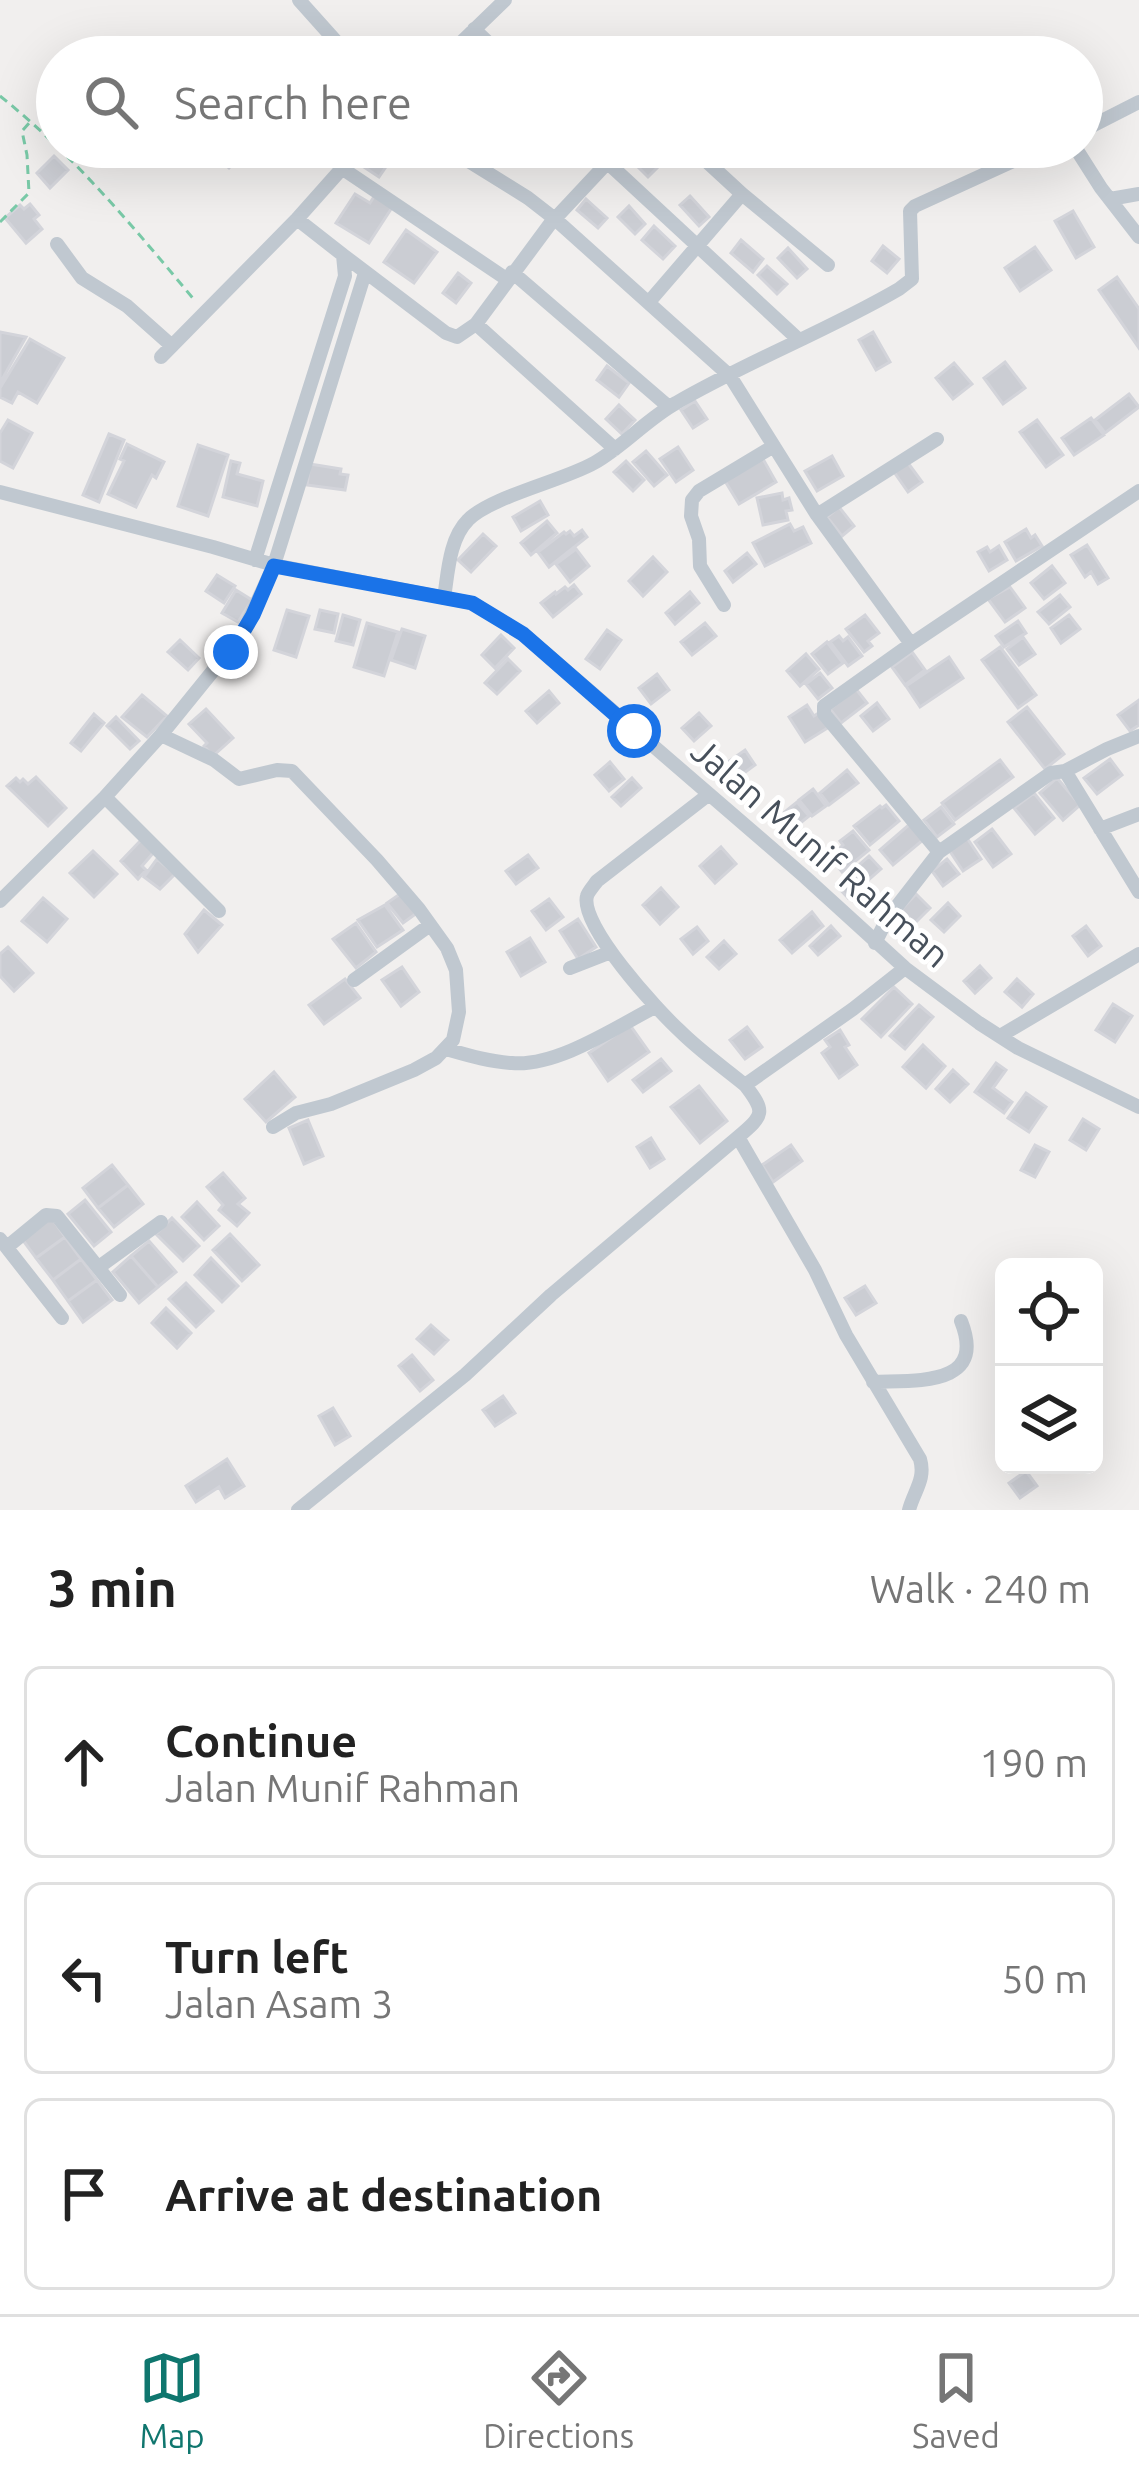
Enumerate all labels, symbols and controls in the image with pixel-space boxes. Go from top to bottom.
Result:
search box [36,36,1103,168]
icon: search [78,69,144,135]
text: Search here [174,77,412,128]
route end [204,625,258,679]
route start [607,704,661,758]
street label: Jalan Munif Rahman [684,729,958,975]
map controls [995,1258,1103,1474]
button: locate [995,1258,1103,1366]
button: layers [995,1366,1103,1474]
text: 3 min [48,1559,177,1617]
text: Walk · 240 m [870,1567,1091,1610]
text: Continue [165,1715,357,1766]
icon: ahead [51,1729,117,1795]
text: 190 m [979,1741,1088,1784]
text: Jalan Munif Rahman [165,1766,520,1809]
text: Turn left [165,1931,349,1982]
icon: left [51,1945,117,2011]
text: 50 m [1001,1957,1088,2000]
text: Jalan Asam 3 [165,1982,393,2025]
icon: arrive [51,2161,117,2227]
text: Arrive at destination [165,2169,602,2220]
tab: Map [139,2345,205,2454]
tab: Directions [483,2345,634,2454]
tab: Saved [912,2345,1000,2454]

